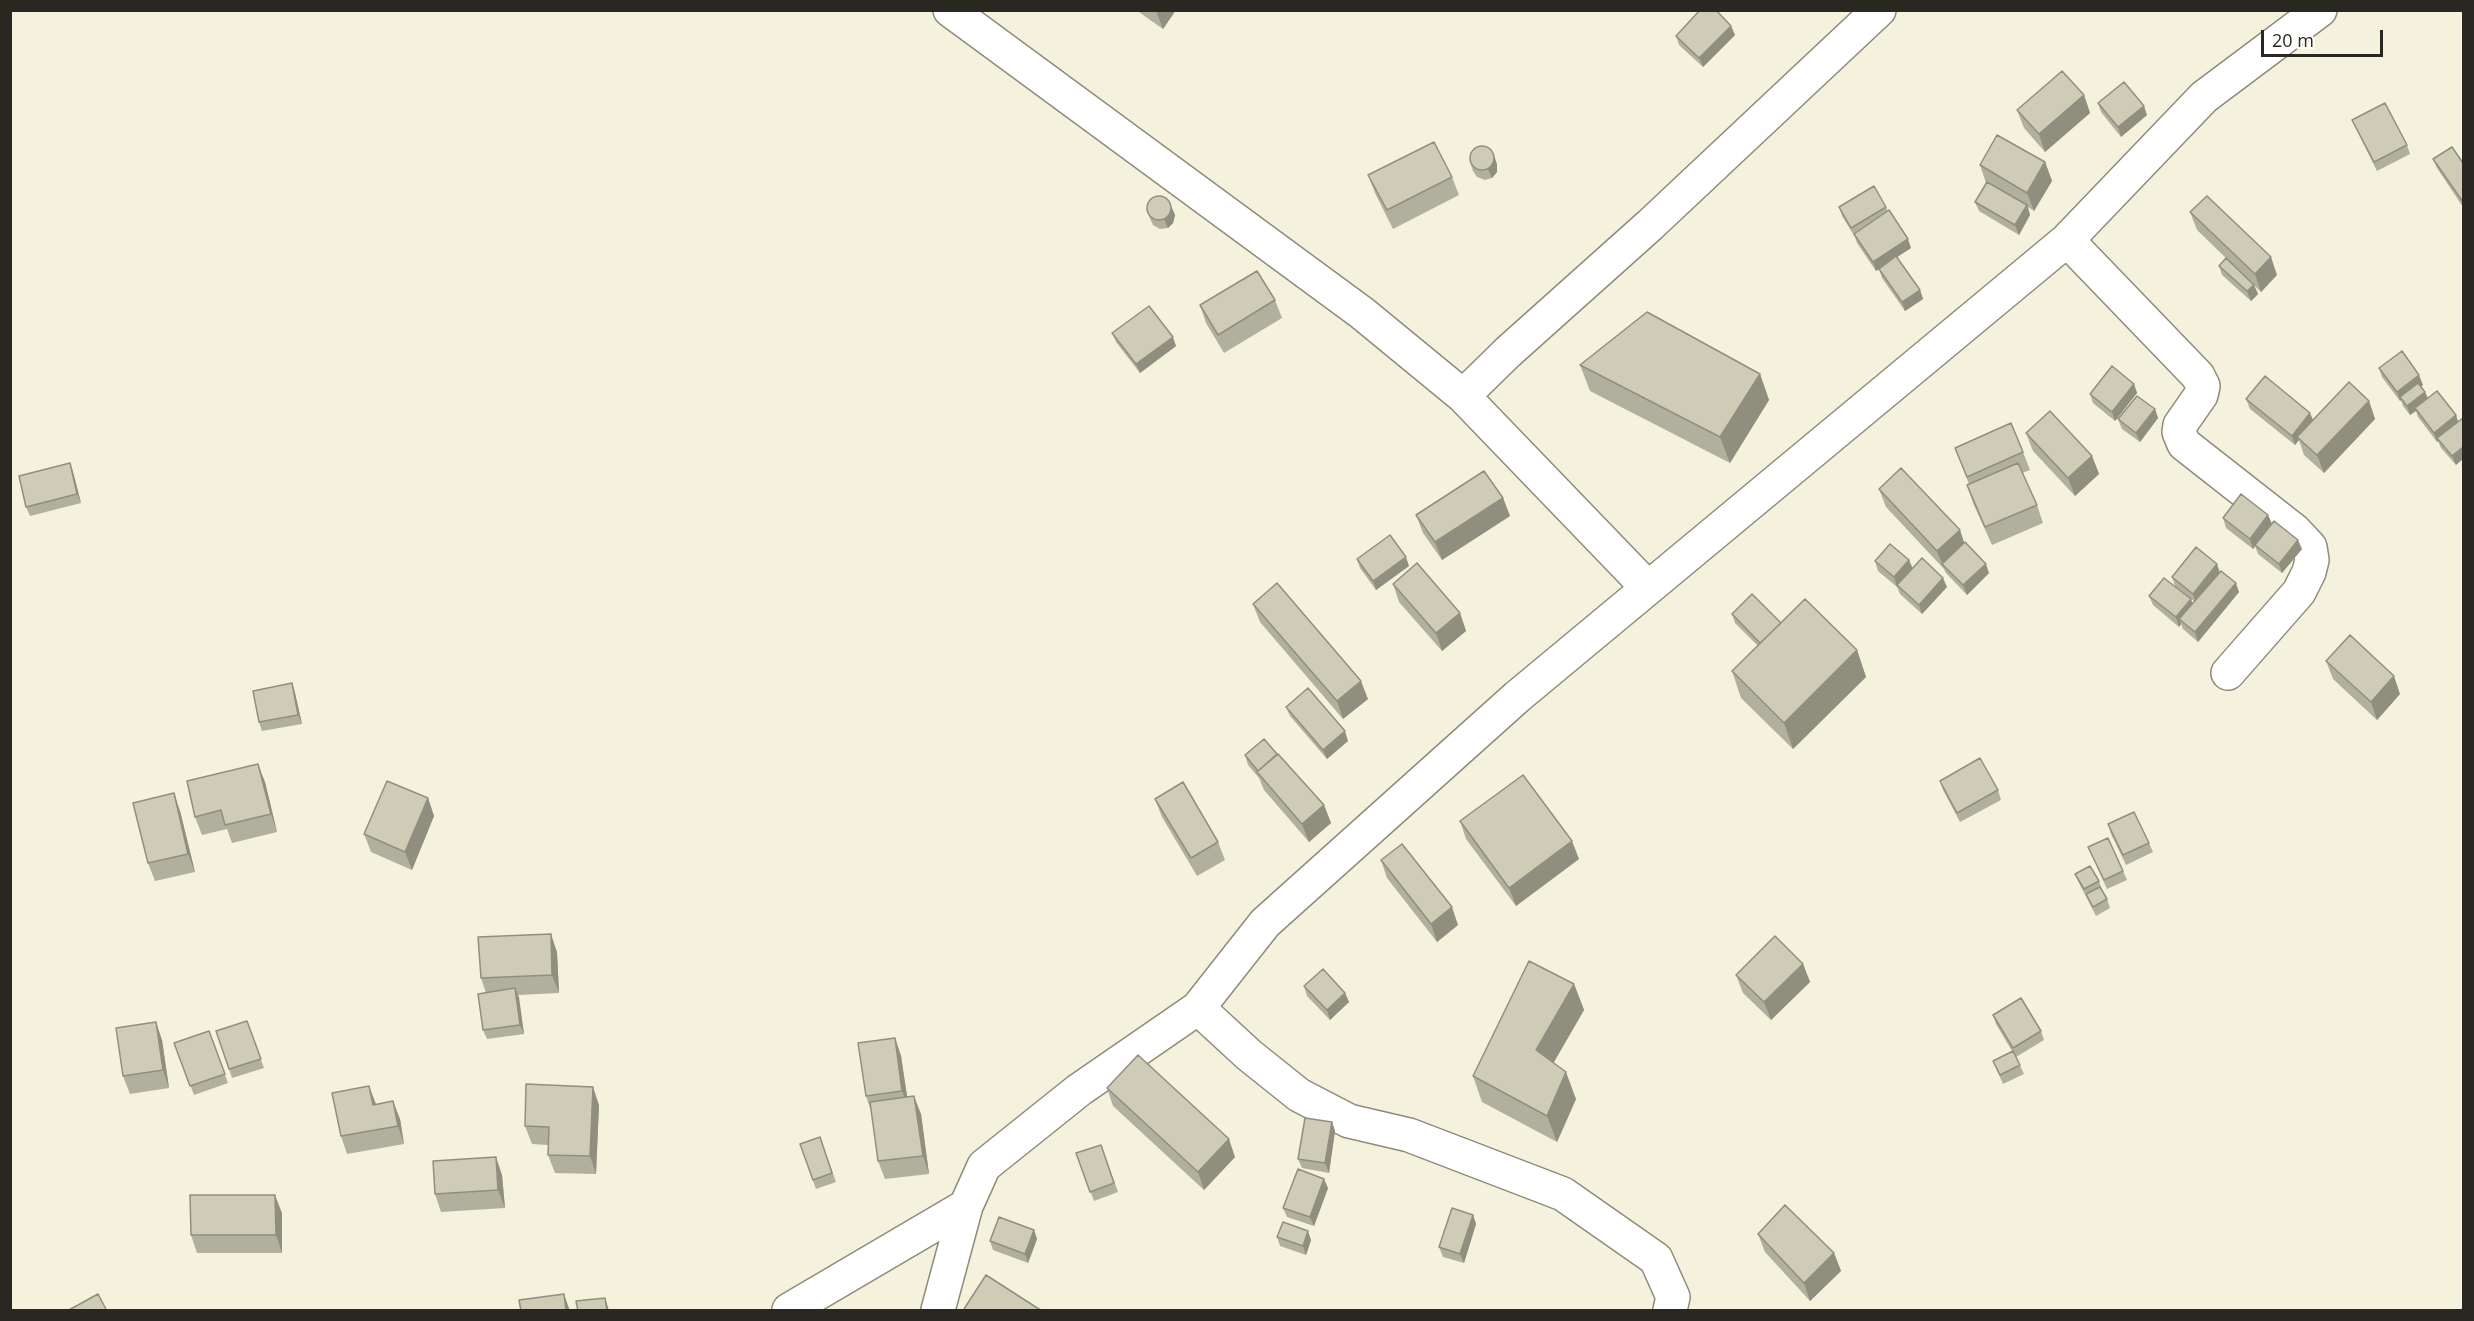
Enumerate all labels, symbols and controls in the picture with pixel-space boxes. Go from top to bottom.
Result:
scale bar [2264,18,2386,56]
text: 20 m [2272,28,2314,52]

